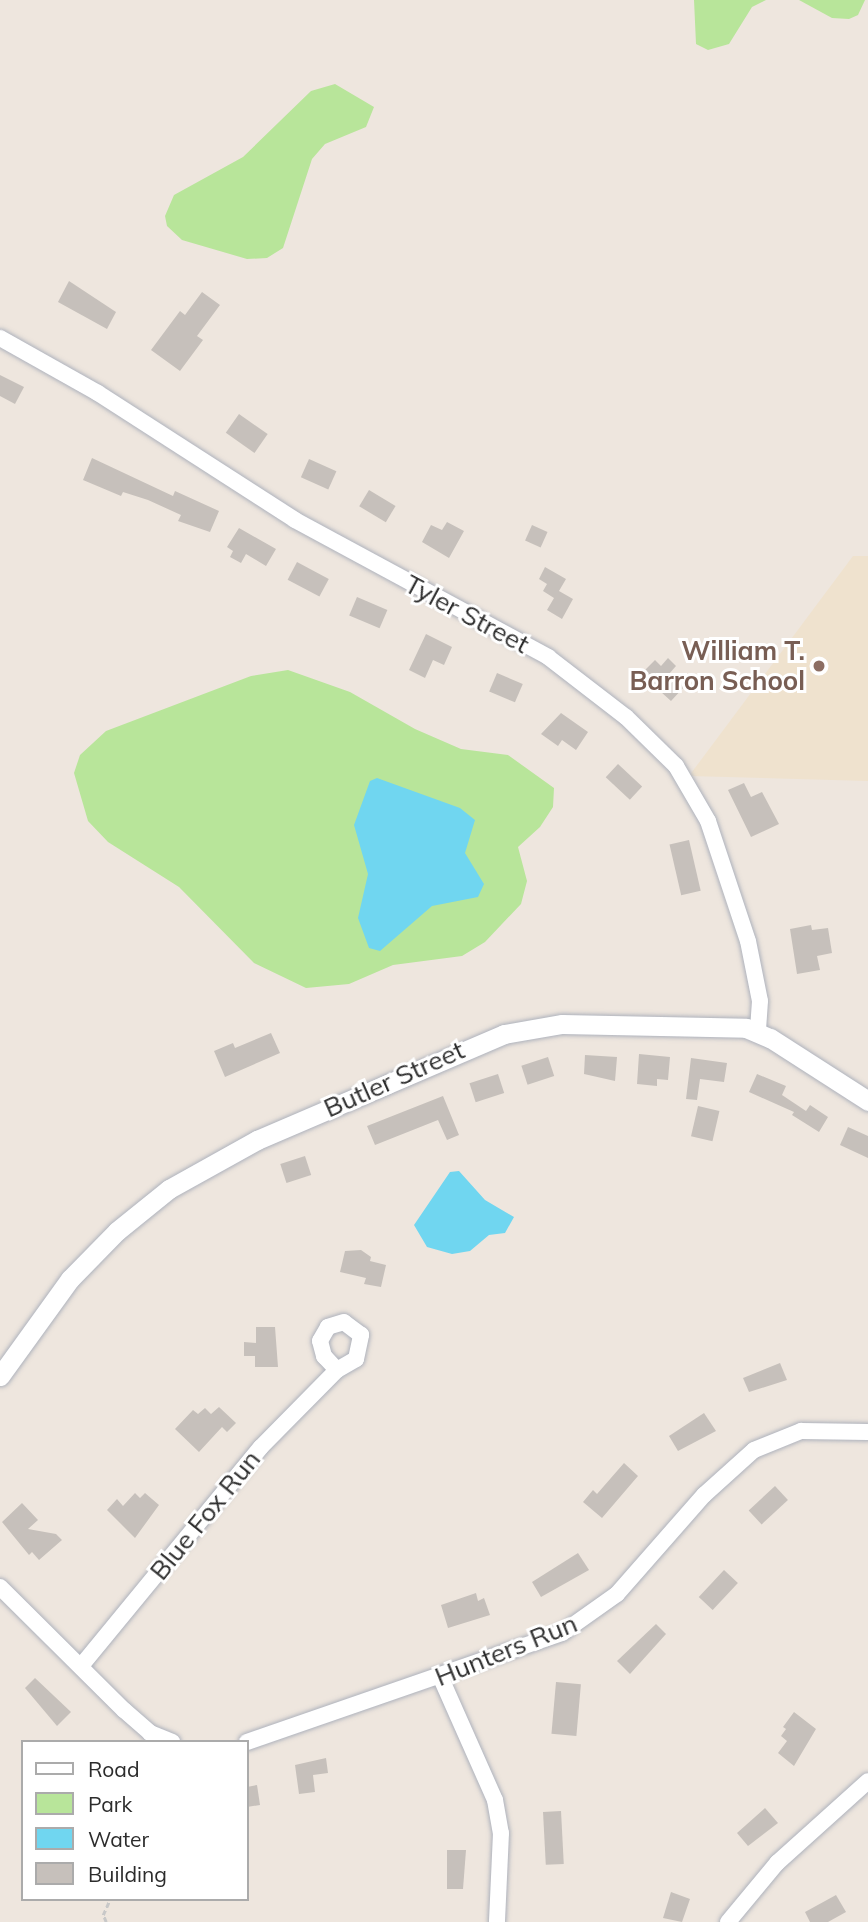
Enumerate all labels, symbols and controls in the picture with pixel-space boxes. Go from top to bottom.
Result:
street label: Tyler Street [400,568,534,660]
place label: William T. Barron School [629,635,805,696]
marker: William T. Barron School [811,658,827,674]
street label: Butler Street [319,1034,469,1124]
street label: Blue Fox Run [143,1444,267,1586]
street label: Hunters Run [430,1607,582,1693]
legend [21,1740,248,1901]
text: Road [88,1756,139,1782]
text: Park [88,1791,132,1817]
text: Water [88,1826,149,1852]
text: Building [88,1861,167,1887]

